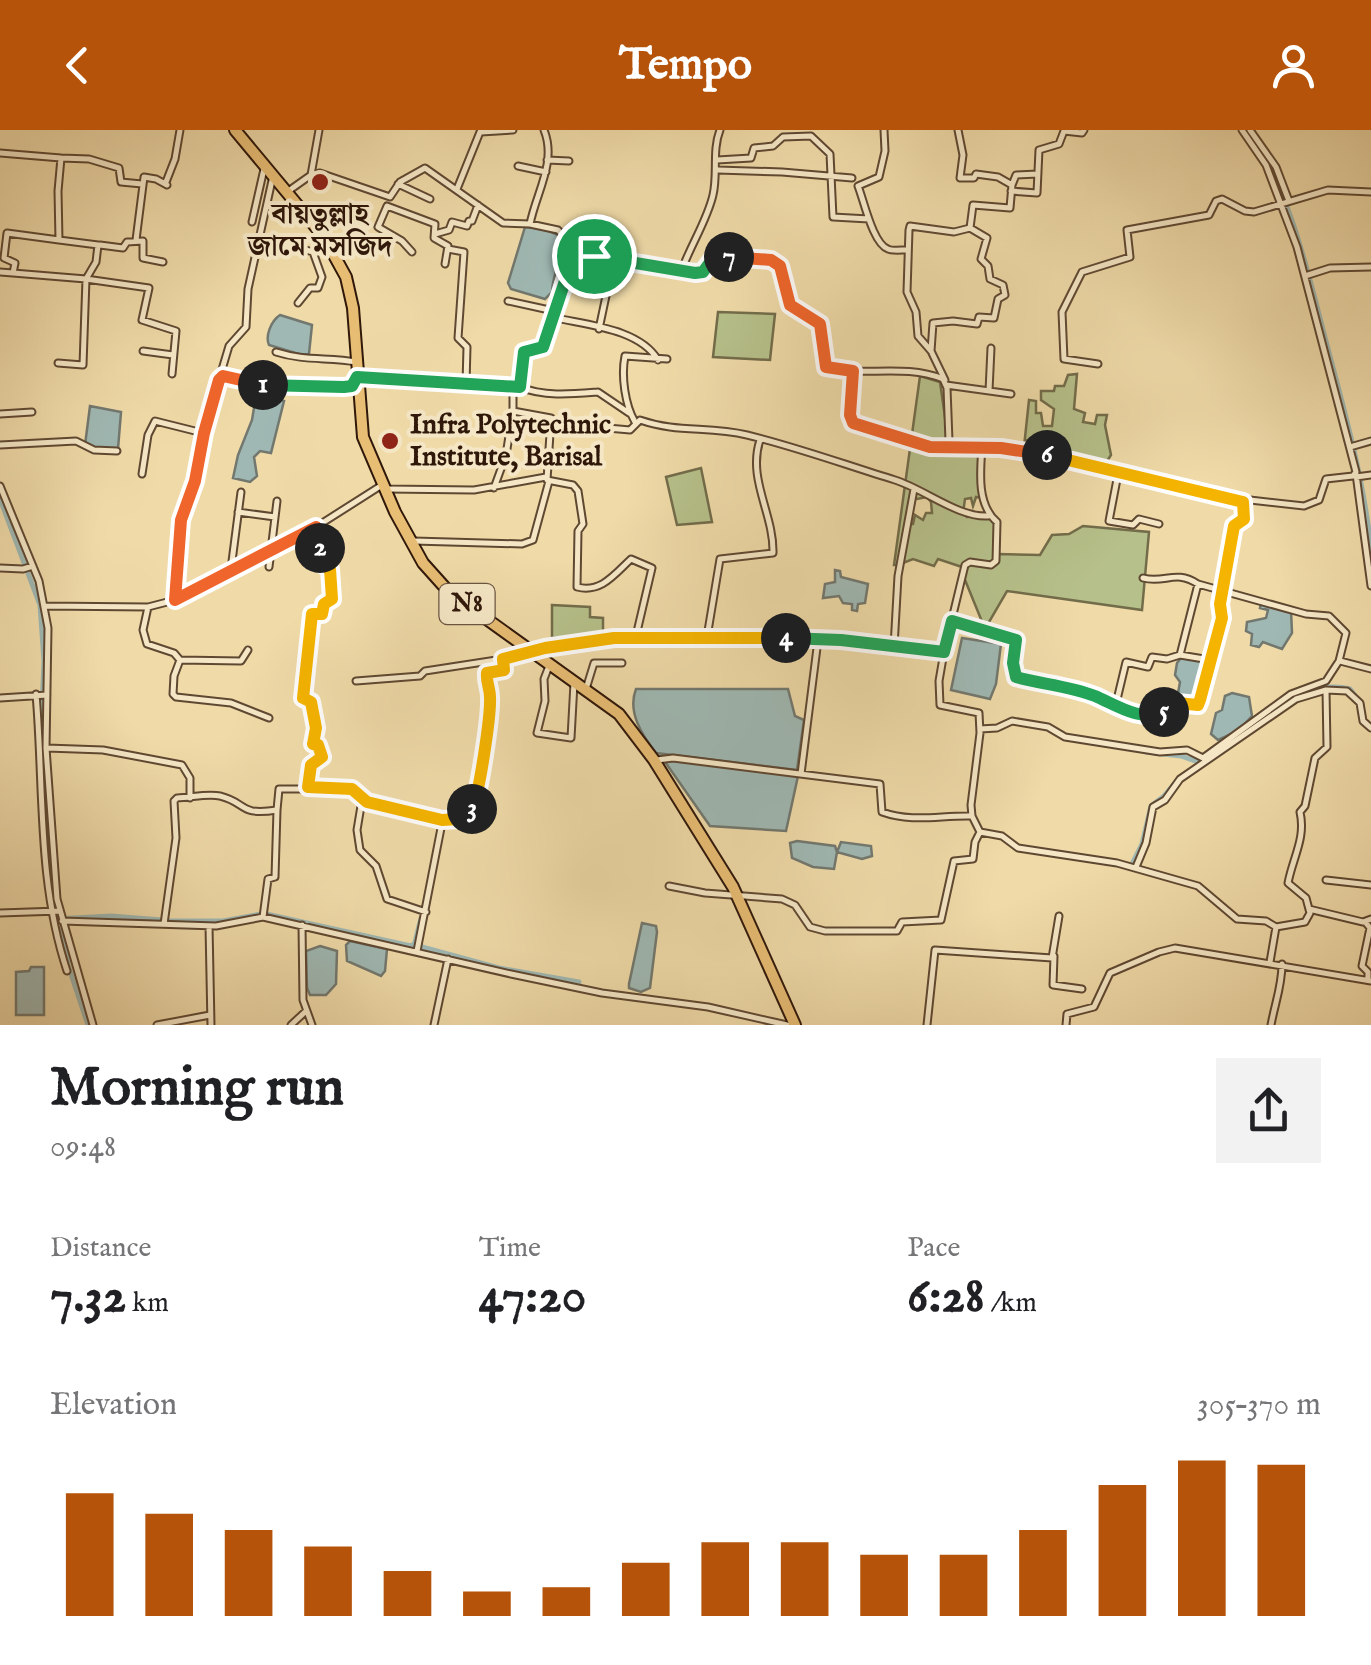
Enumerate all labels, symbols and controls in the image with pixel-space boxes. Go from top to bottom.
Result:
text: Tempo [619,37,752,94]
icon: back [50,38,105,93]
icon: person [1266,38,1321,93]
marker: বায়তুল্লাহ জামে মসজিদ [309,171,331,193]
place label: বায়তুল্লাহ জামে মসজিদ [247,198,394,265]
pin [552,214,637,299]
icon: arrive [567,229,622,284]
pin: 7 [704,232,754,282]
text: 7 [722,239,736,274]
pin: 1 [238,360,288,410]
text: 1 [258,367,268,402]
place label: Infra Polytechnic Institute, Barisal [410,408,611,475]
marker: Infra Polytechnic Institute, Barisal [379,430,401,452]
pin: 6 [1022,430,1072,480]
text: 6 [1041,437,1053,472]
pin: 2 [295,523,345,573]
text: 2 [313,530,327,565]
road number: N8 [440,584,494,624]
pin: 4 [761,613,811,663]
text: 4 [779,620,793,655]
pin: 5 [1139,687,1189,737]
text: 5 [1159,694,1169,729]
pin: 3 [447,784,497,834]
text: 3 [467,791,477,826]
text: Morning run [50,1054,344,1124]
button: share [1216,1058,1321,1163]
text: 09:48 [50,1127,116,1168]
text: Distance [50,1231,151,1266]
text: Time [479,1231,541,1266]
text: Pace [907,1231,960,1266]
text: 7.32 [50,1266,126,1329]
text: 47:20 [479,1266,586,1329]
text: 6:28 [907,1266,985,1329]
text: km [126,1286,169,1321]
text: /km [985,1286,1037,1321]
text: Elevation [50,1385,177,1426]
text: 305–370 m [1197,1385,1321,1426]

